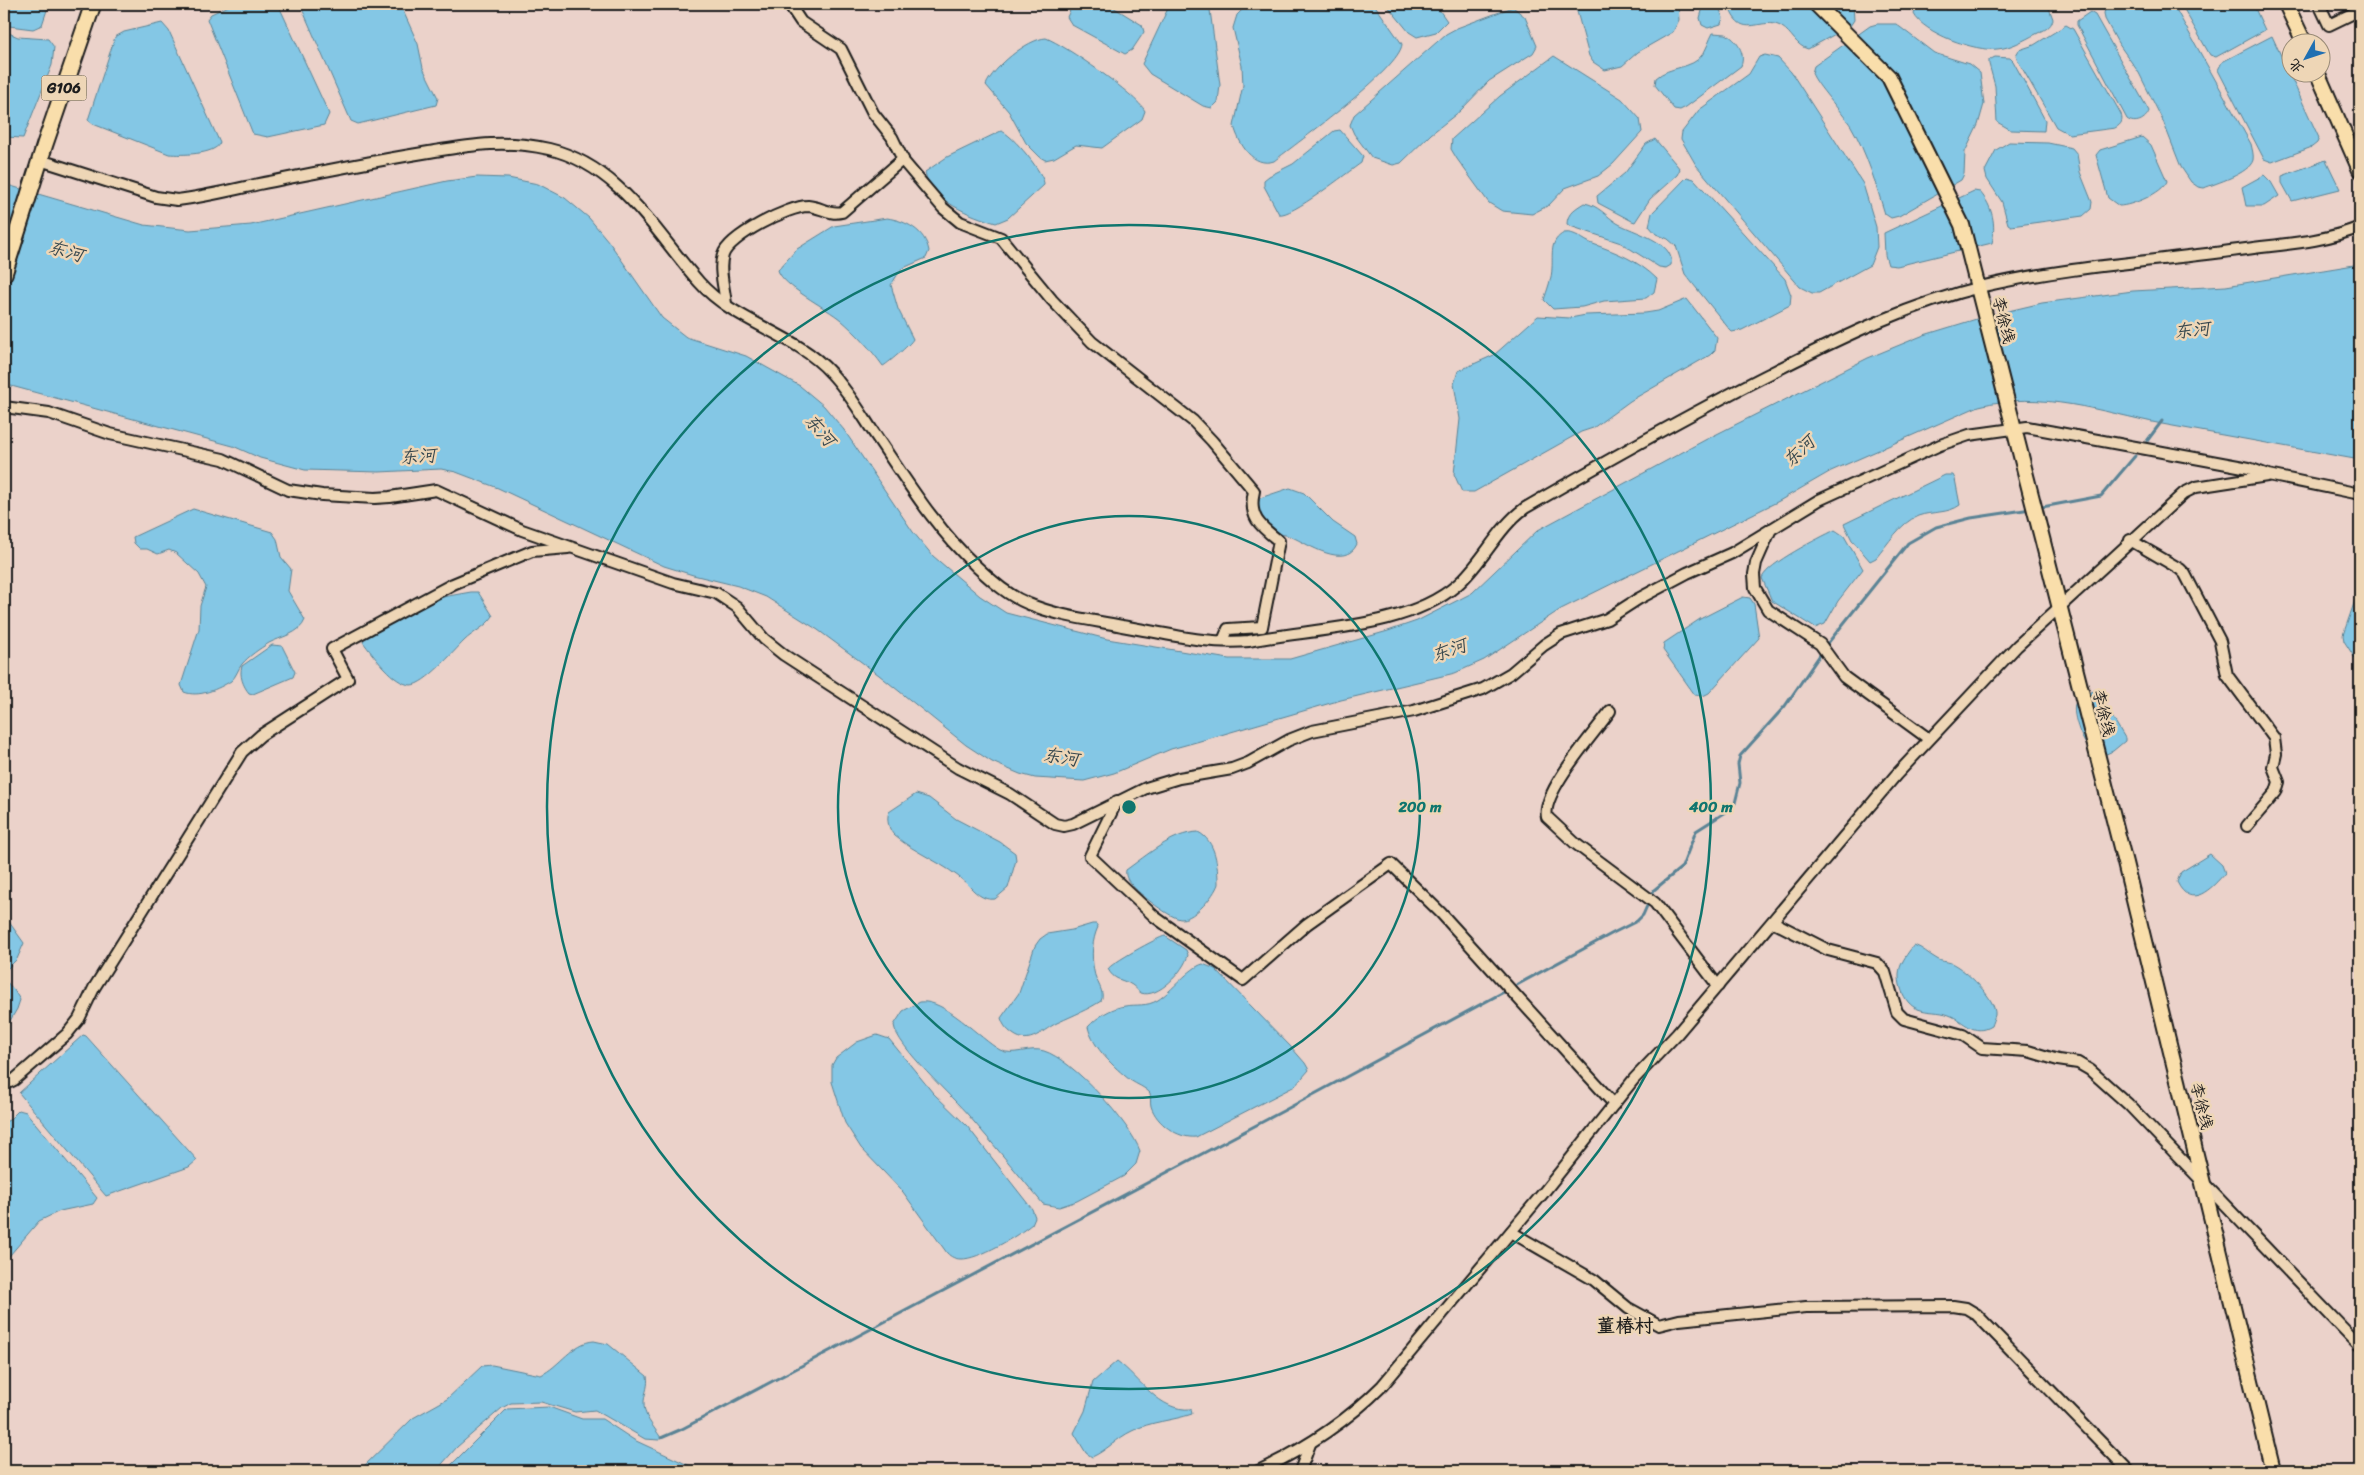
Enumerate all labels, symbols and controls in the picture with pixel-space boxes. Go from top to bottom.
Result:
north arrow [2282,32,2332,82]
text: 北 [2282,53,2310,79]
road number: G106 [42,76,86,100]
water label: 东河 [44,231,91,272]
street label: 李徐线 [1984,293,2024,347]
water label: 东河 [2172,312,2215,348]
water label: 东河 [796,406,846,456]
water label: 东河 [1775,425,1825,475]
water label: 东河 [399,439,440,473]
water label: 东河 [1427,628,1474,671]
street label: 李徐线 [2084,686,2124,740]
water label: 东河 [1041,738,1084,776]
text: 200 m [1397,794,1442,820]
text: 400 m [1688,794,1733,820]
centre of rings [1120,798,1138,816]
street label: 李徐线 [2182,1079,2222,1133]
district label: 董椿村 [1596,1309,1654,1342]

